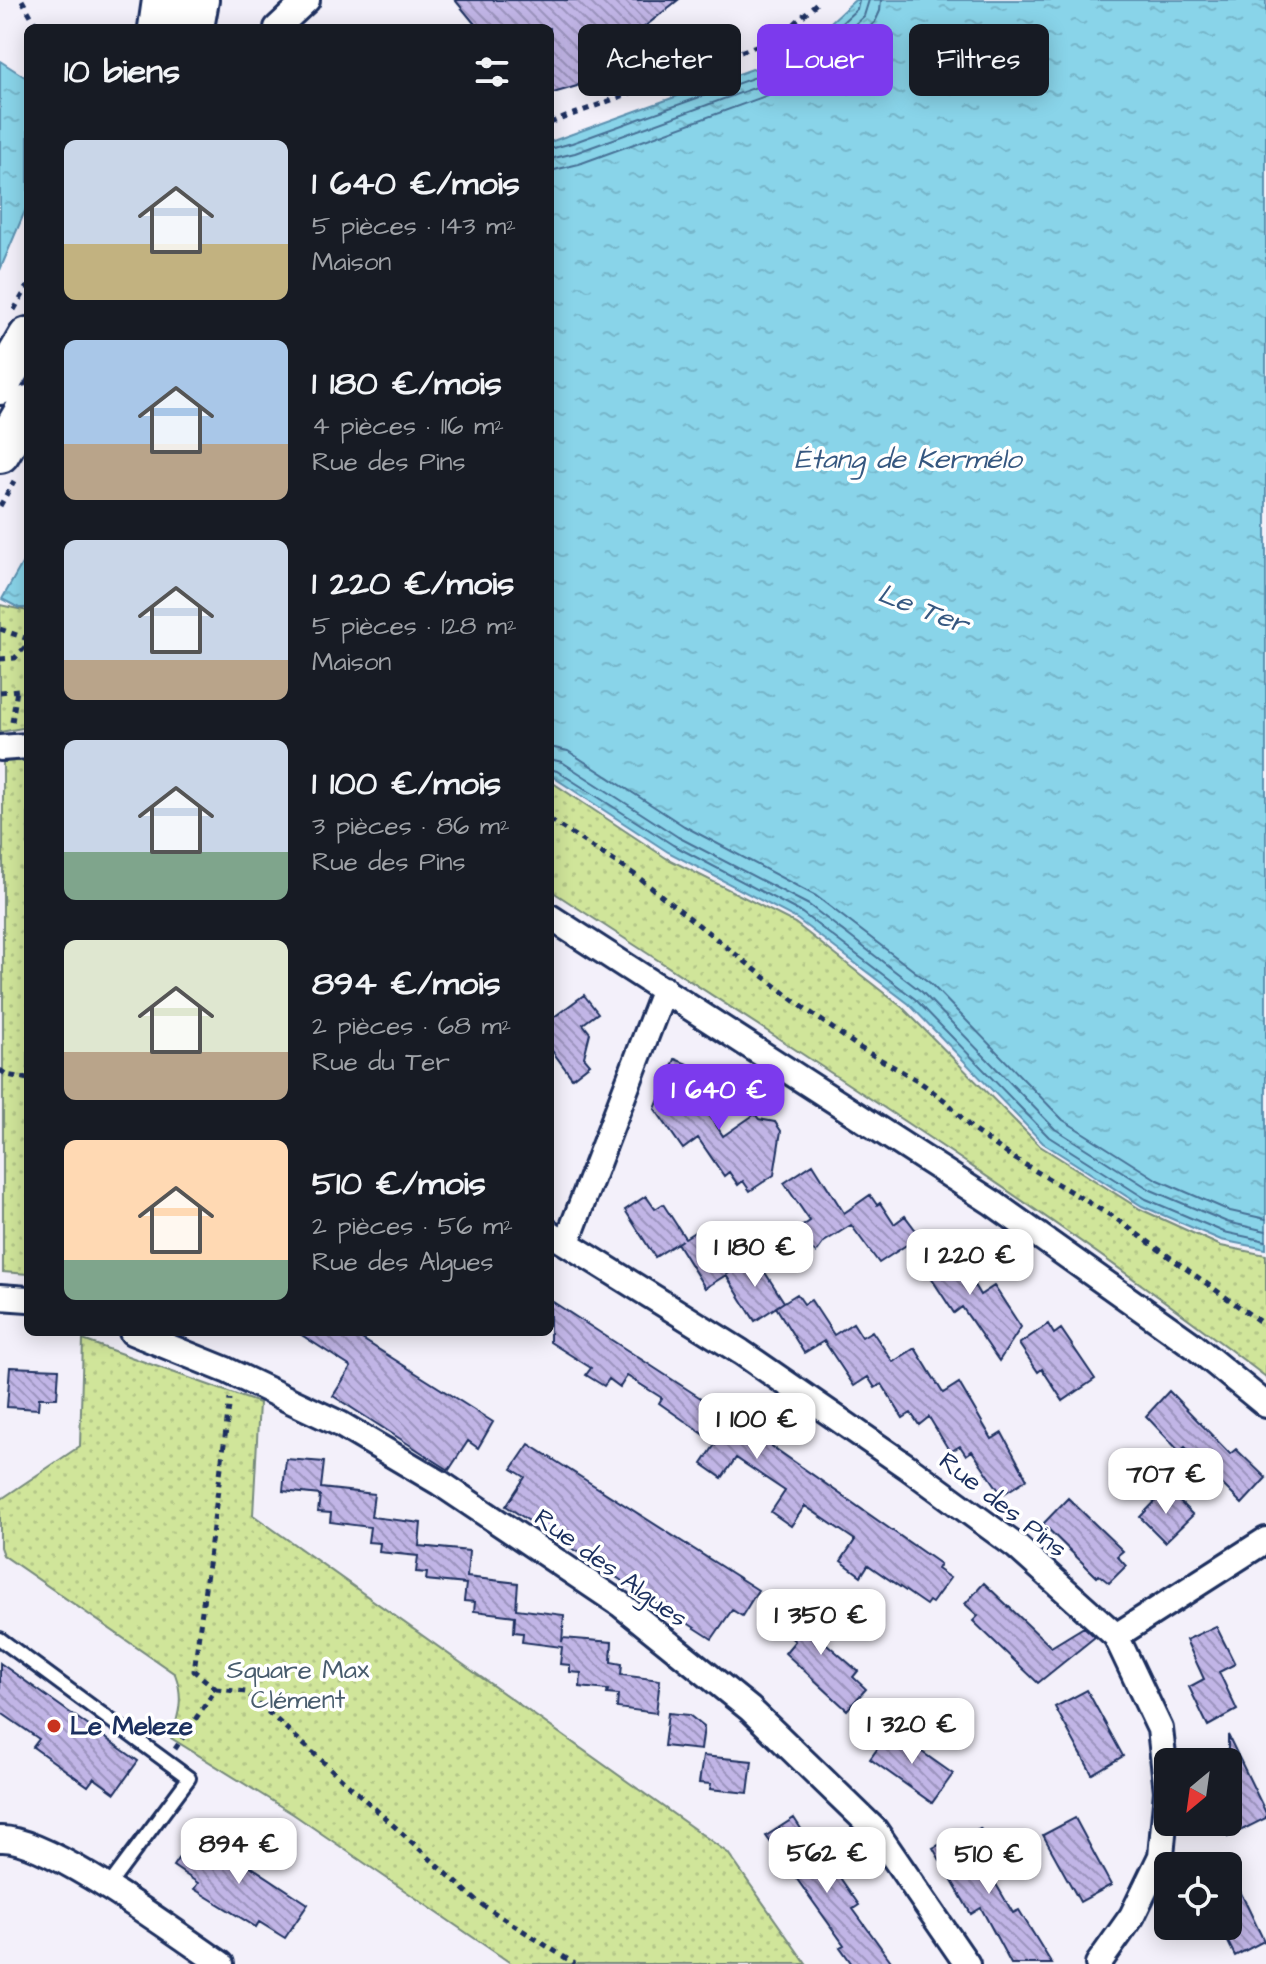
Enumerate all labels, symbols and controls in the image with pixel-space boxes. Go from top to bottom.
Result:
chip: Acheter [578,24,741,96]
chip: Louer [757,24,893,96]
chip: Filtres [909,24,1049,96]
text: 10 biens [64,48,180,96]
icon: filters [470,50,514,94]
text: 1 640 €/mois [312,160,520,208]
icon: home [128,172,224,268]
text: 5 pièces · 143 m² [312,208,516,244]
text: Maison [312,244,391,280]
text: 1 180 €/mois [312,360,502,408]
icon: home [128,372,224,468]
text: 4 pièces · 116 m² [312,408,504,444]
water label: Étang de Kermélo [794,440,1024,480]
text: Rue des Pins [312,444,466,480]
text: 1 220 €/mois [312,560,514,608]
icon: home [128,572,224,668]
water label: Le Ter [872,574,976,645]
text: 5 pièces · 128 m² [312,608,517,644]
text: Maison [312,644,391,680]
text: 1 100 €/mois [312,760,501,808]
icon: home [128,772,224,868]
text: 3 pièces · 86 m² [312,808,510,844]
text: Rue des Pins [312,844,466,880]
text: 894 €/mois [312,960,500,1008]
icon: home [128,972,224,1068]
text: 2 pièces · 68 m² [312,1008,511,1044]
text: Rue du Ter [312,1044,450,1080]
pin: 1 640 € [645,1064,793,1132]
text: 1 640 € [671,1072,767,1108]
text: 510 €/mois [312,1160,486,1208]
icon: home [128,1172,224,1268]
text: 2 pièces · 56 m² [312,1208,513,1244]
pin: 1 180 € [681,1221,829,1289]
text: 1 180 € [714,1229,796,1265]
pin: 1 220 € [896,1229,1044,1297]
text: 1 220 € [925,1237,1015,1273]
text: Rue des Algues [312,1244,494,1280]
pin: 1 100 € [683,1393,831,1461]
text: 1 100 € [717,1401,797,1437]
street label: Rue des Pins [931,1444,1075,1566]
pin: 707 € [1110,1448,1222,1516]
text: 707 € [1126,1456,1206,1492]
street label: Rue des Algues [526,1500,695,1638]
pin: 1 350 € [747,1589,895,1657]
text: 1 350 € [775,1597,867,1633]
park label: Square Max Clément [227,1652,370,1718]
pin: 1 320 € [838,1698,986,1766]
text: 1 320 € [867,1706,957,1742]
place label: Le Meleze [70,1708,193,1744]
marker: Le Meleze [45,1717,63,1735]
north arrow [1154,1748,1242,1836]
map controls [1154,1748,1242,1940]
pin: 894 € [183,1818,295,1886]
text: 894 € [199,1826,279,1862]
pin: 562 € [771,1827,883,1895]
pin: 510 € [933,1828,1045,1896]
text: 562 € [787,1835,867,1871]
text: 510 € [954,1836,1024,1872]
button: locate [1154,1852,1242,1940]

